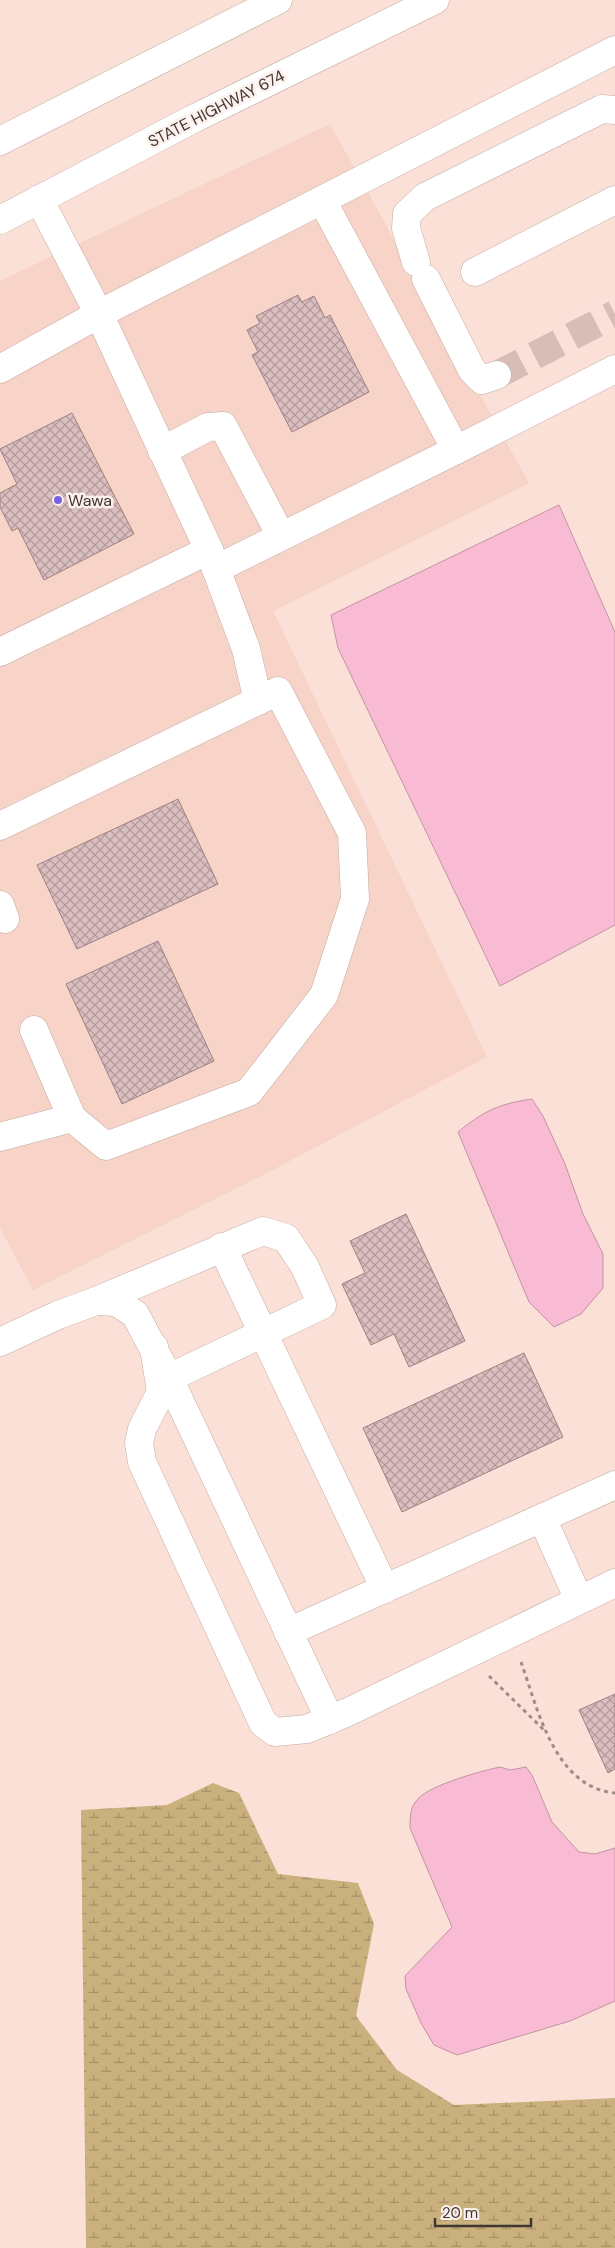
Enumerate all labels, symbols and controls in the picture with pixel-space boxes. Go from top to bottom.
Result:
street label: STATE HIGHWAY 674 [144,65,288,152]
place label: Wawa [68,490,112,511]
marker: Wawa [52,494,64,506]
scale bar [435,2196,531,2228]
text: 20 m [442,2203,478,2223]

